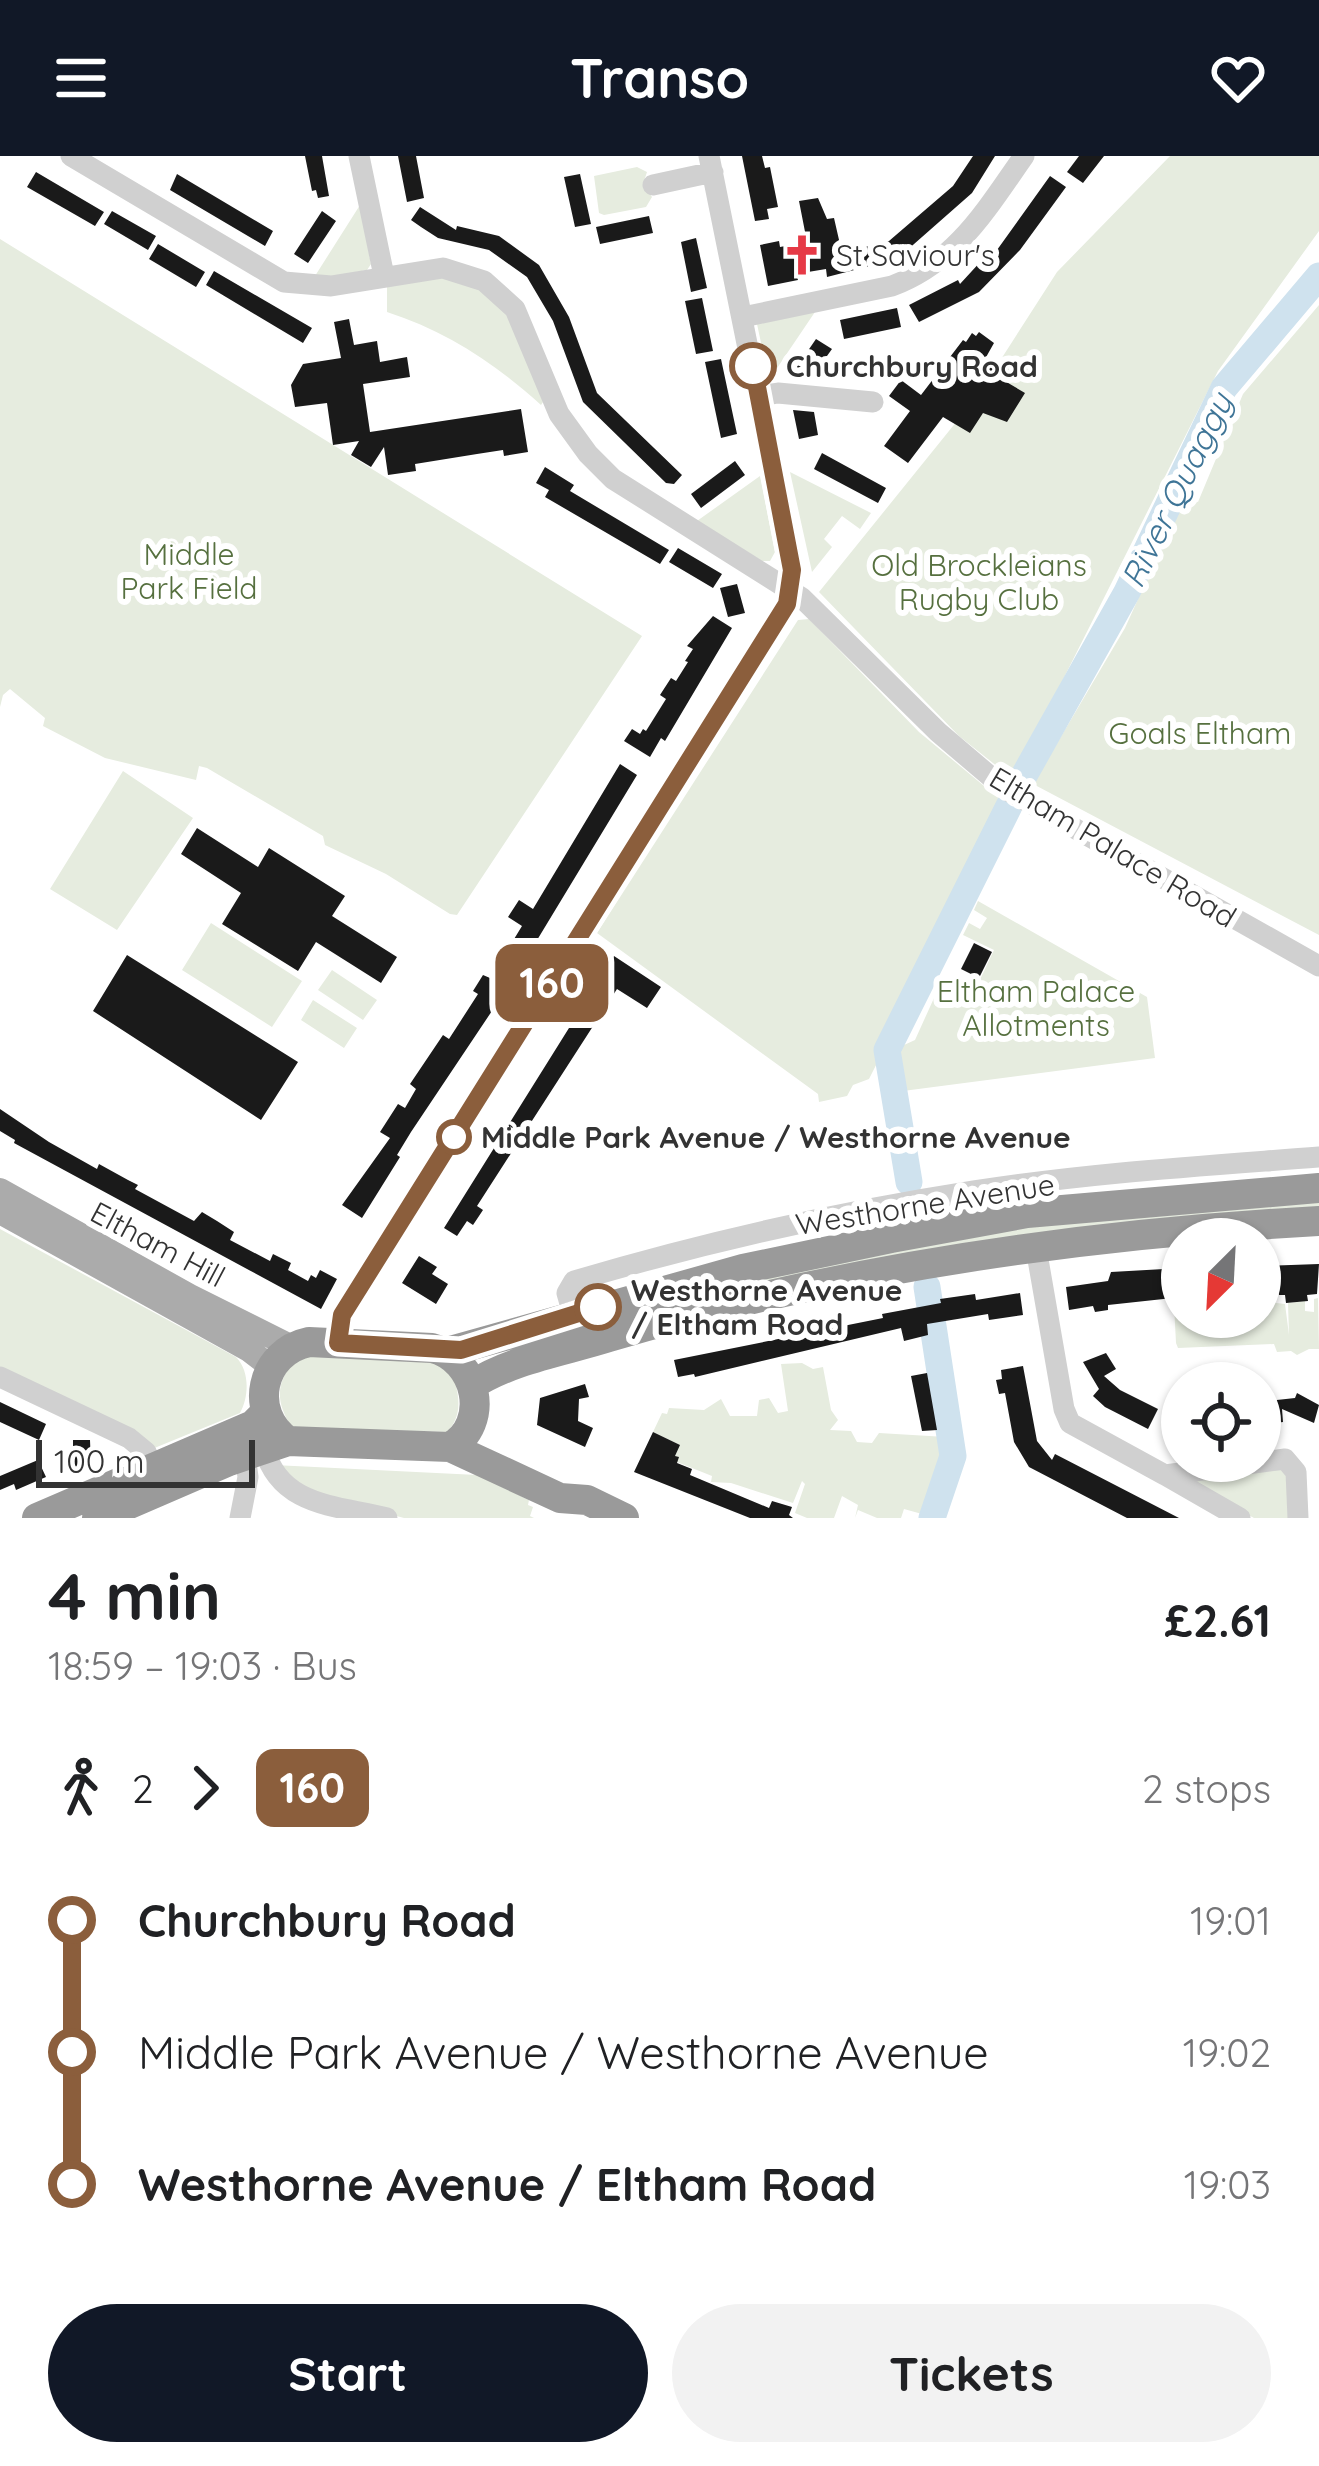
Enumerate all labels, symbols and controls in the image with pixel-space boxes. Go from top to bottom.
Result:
text: Transo [570,44,749,112]
icon: menu [48,45,114,111]
icon: heart [1205,45,1271,111]
church icon: St Saviour's [779,232,825,278]
place label: St Saviour's [836,236,995,274]
marker: Churchbury Road [731,344,775,388]
place label: Churchbury Road [786,347,1038,385]
water label: River Quaggy [1111,384,1242,594]
park label: Middle Park Field [121,535,257,607]
park label: Old Brockleians Rugby Club [871,546,1087,618]
park label: Goals Eltham [1109,714,1291,752]
street label: Eltham Palace Road [983,758,1243,936]
line badge: 160 [483,944,621,1022]
text: 160 [519,956,585,1009]
park label: Eltham Palace Allotments [937,972,1135,1044]
place label: Middle Park Avenue / Westhorne Avenue [481,1118,1071,1156]
marker: Middle Park Avenue / Westhorne Avenue [438,1121,470,1153]
street label: Westhorne Avenue [793,1165,1057,1243]
street label: Eltham Hill [84,1193,232,1295]
north arrow [1161,1218,1281,1338]
map controls [1161,1218,1281,1482]
place label: Westhorne Avenue / Eltham Road [631,1271,903,1343]
marker: Westhorne Avenue / Eltham Road [576,1285,620,1329]
button: locate [1161,1362,1281,1482]
scale bar [36,1434,255,1487]
text: 100 m [54,1440,145,1481]
text: 4 min [48,1554,221,1637]
text: £2.61 [1165,1592,1271,1648]
text: 18:59 – 19:03 · Bus [48,1641,357,1690]
icon: walk [48,1755,114,1821]
icon: forward [172,1755,238,1821]
text: 160 [280,1761,345,1814]
text: 2 [132,1764,154,1813]
text: 2 stops [1142,1764,1271,1813]
text: Churchbury Road [138,1892,516,1948]
text: 19:01 [1190,1896,1271,1945]
text: Middle Park Avenue / Westhorne Avenue [138,2024,989,2080]
text: 19:02 [1183,2028,1271,2077]
text: Westhorne Avenue / Eltham Road [138,2156,876,2212]
text: 19:03 [1184,2160,1271,2209]
button: Start [48,2304,648,2442]
button: Tickets [672,2304,1271,2442]

